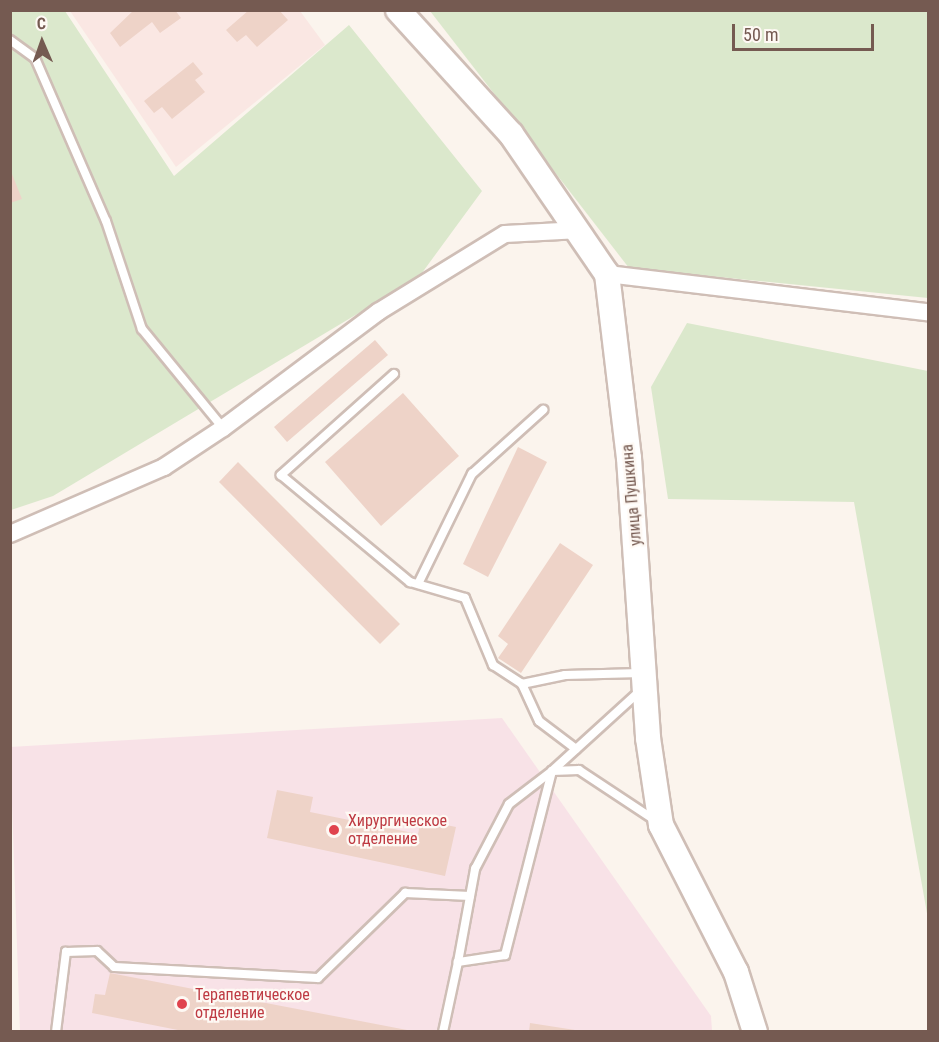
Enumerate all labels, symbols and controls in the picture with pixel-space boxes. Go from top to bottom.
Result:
north arrow [12,12,72,72]
scale bar [735,12,878,50]
text: С [36,14,46,33]
text: 50 m [743,24,778,45]
street label: улица Пушкина [618,443,646,547]
place label: Хирургическое отделение [348,811,447,849]
marker: Хирургическое отделение [325,821,343,839]
place label: Терапевтическое отделение [195,985,310,1023]
marker: Терапевтическое отделение [173,995,191,1013]

